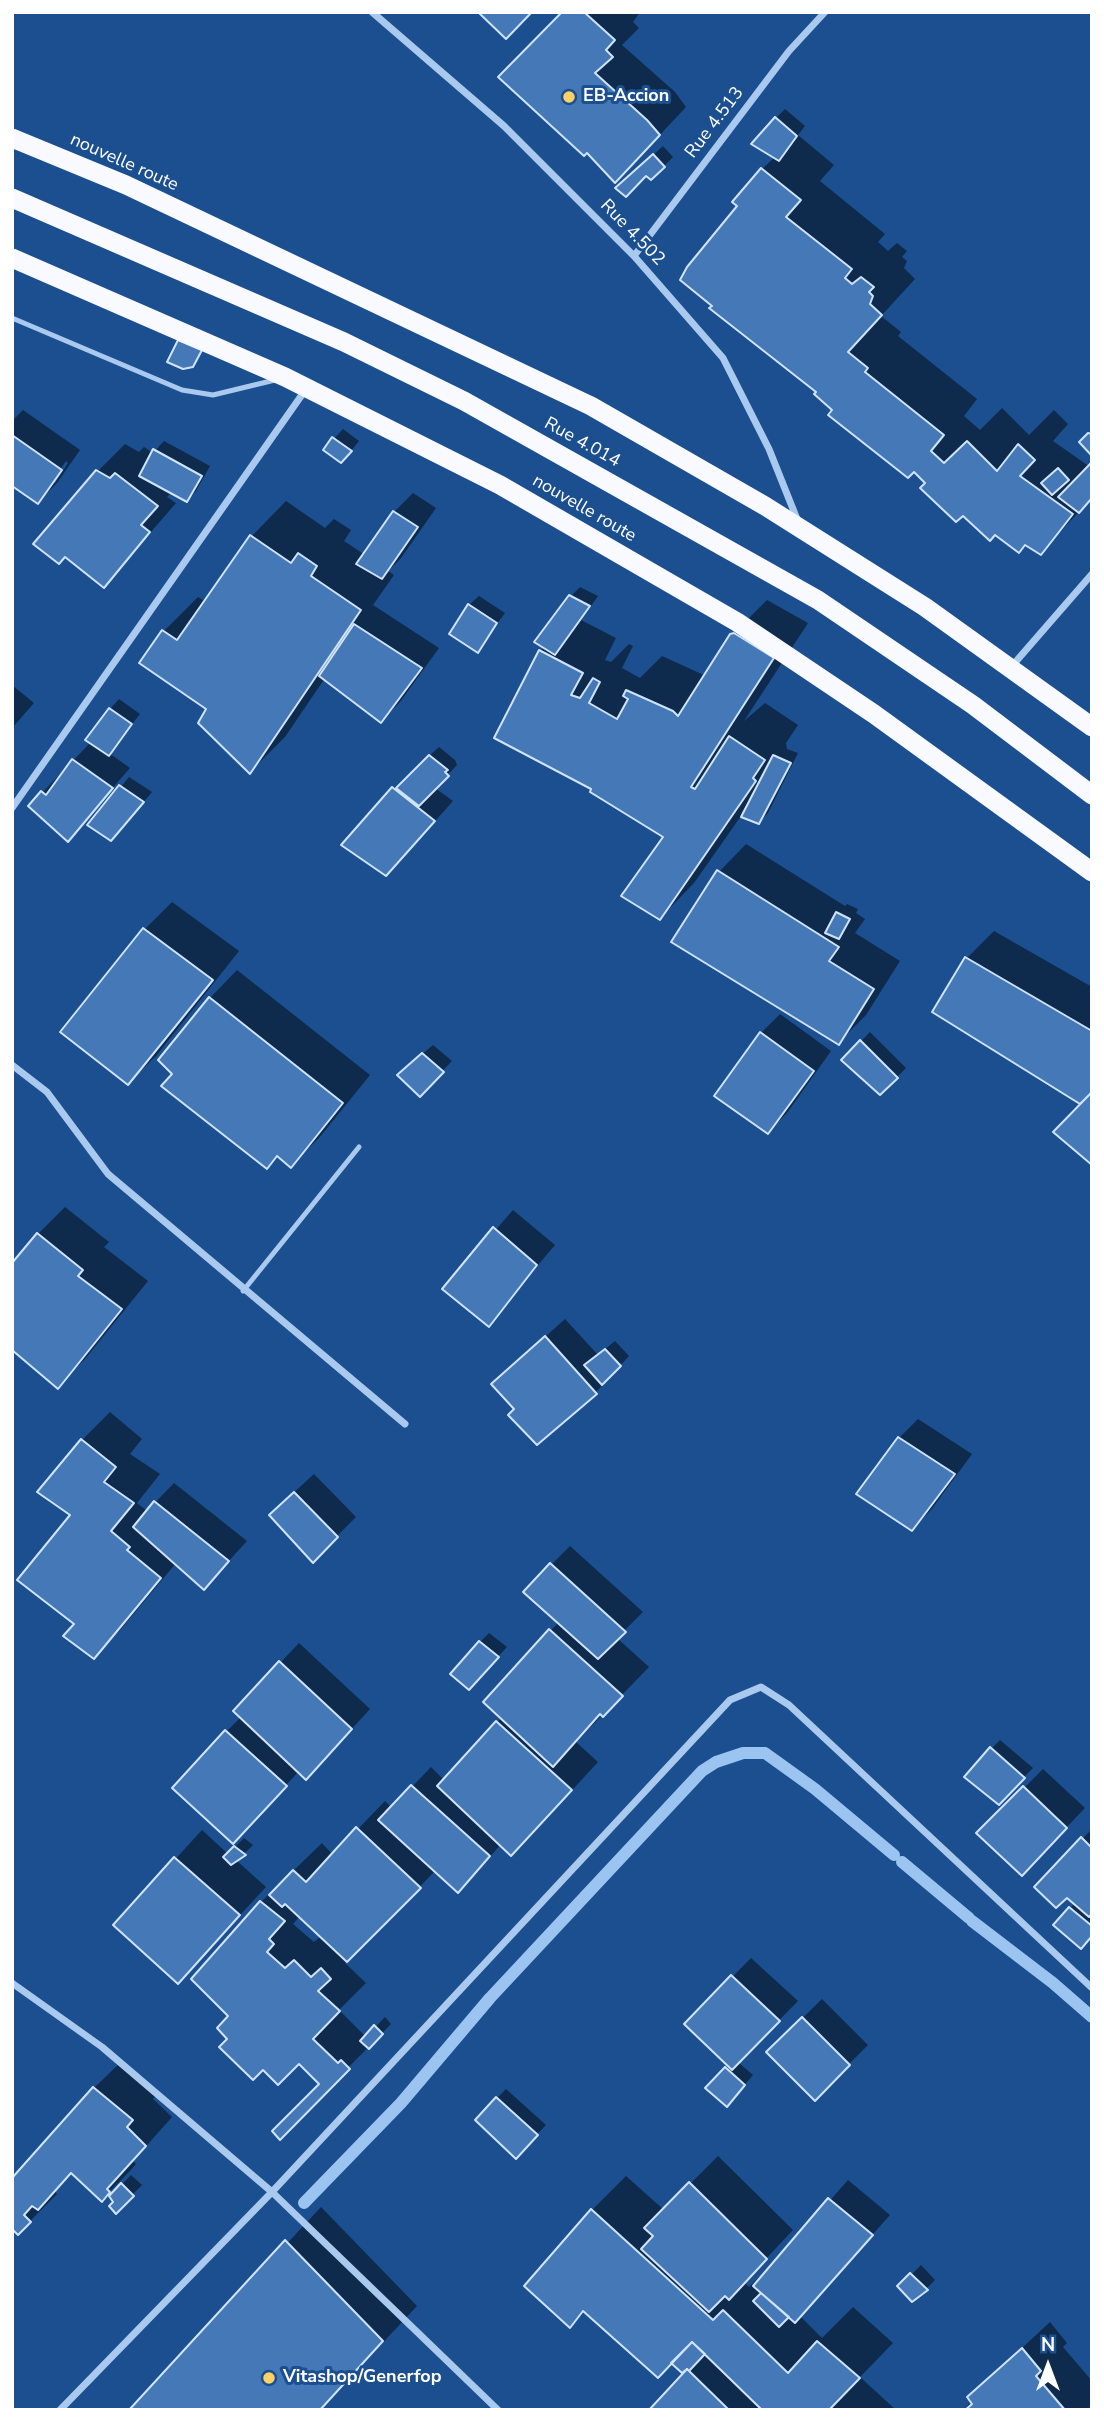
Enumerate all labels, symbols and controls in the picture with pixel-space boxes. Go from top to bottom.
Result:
street label: Rue 4.513 [681,83,749,163]
place label: EB-Accion [583,86,669,108]
marker: EB-Accion [561,89,577,105]
street label: nouvelle route [67,130,181,196]
street label: Rue 4.502 [595,195,669,271]
street label: Rue 4.014 [540,413,624,473]
street label: nouvelle route [528,471,640,547]
north arrow [1013,2331,1083,2401]
text: N [1041,2332,1055,2358]
place label: Vitashop/Generfop [283,2367,441,2389]
marker: Vitashop/Generfop [261,2370,277,2386]

